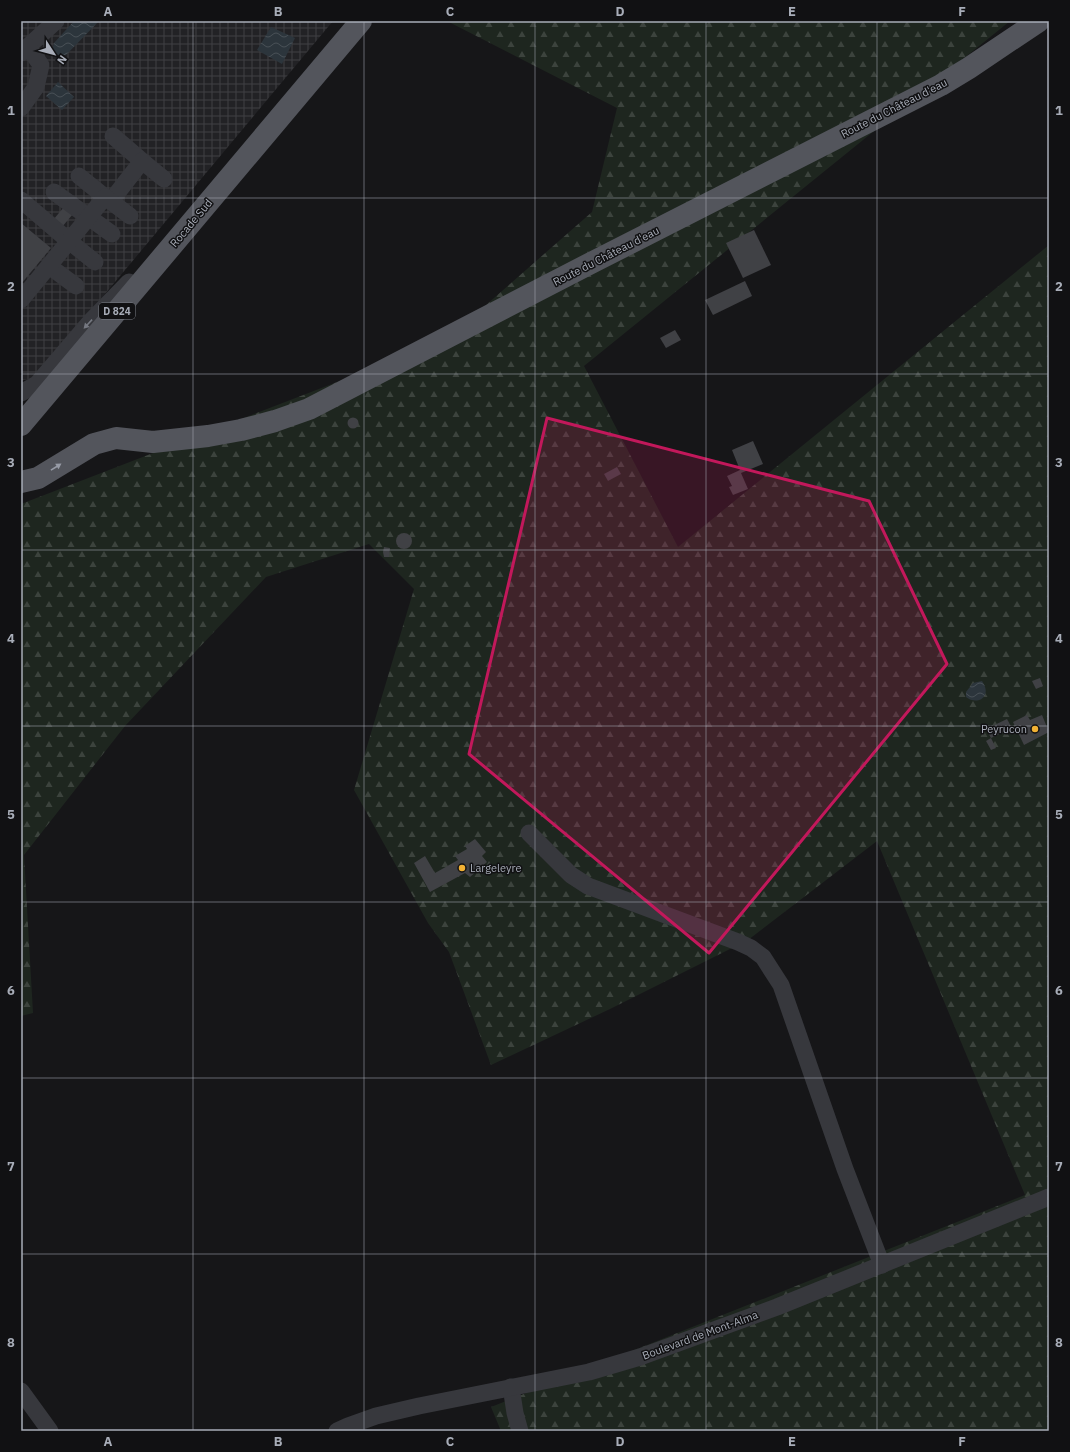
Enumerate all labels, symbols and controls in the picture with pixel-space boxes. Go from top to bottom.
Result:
text: A [104,3,113,20]
text: B [274,3,283,20]
text: C [446,3,455,20]
text: D [615,3,625,20]
text: E [788,3,796,20]
text: F [958,3,966,20]
north arrow [34,34,74,74]
text: N [54,53,70,67]
street label: Route du Château d'eau [838,75,950,141]
text: 1 [7,102,15,119]
text: 1 [1055,102,1063,119]
street label: Rocade Sud [167,196,215,250]
street label: Route du Château d'eau [550,223,662,289]
text: 2 [7,278,15,295]
text: 2 [1055,278,1063,295]
road number: D 824 [99,303,135,319]
one-way arrow [83,319,93,329]
text: 3 [7,454,15,471]
text: 3 [1055,454,1063,471]
one-way arrow [50,463,62,470]
text: 4 [7,630,15,647]
text: 4 [1055,630,1063,647]
place label: Peyrucon [981,722,1027,736]
marker: Peyrucon [1030,724,1040,734]
text: 5 [7,806,15,823]
text: 5 [1055,806,1063,823]
place label: Largeleyre [470,861,521,875]
marker: Largeleyre [457,863,467,873]
text: 6 [7,982,15,999]
text: 6 [1055,982,1063,999]
text: 7 [7,1158,15,1175]
text: 7 [1055,1158,1063,1175]
street label: Boulevard de Mont-Alma [640,1307,760,1363]
text: 8 [7,1334,15,1351]
text: 8 [1055,1334,1063,1351]
text: A [104,1433,113,1450]
text: B [274,1433,283,1450]
text: C [446,1433,455,1450]
text: D [615,1433,625,1450]
text: E [788,1433,796,1450]
text: F [958,1433,966,1450]

